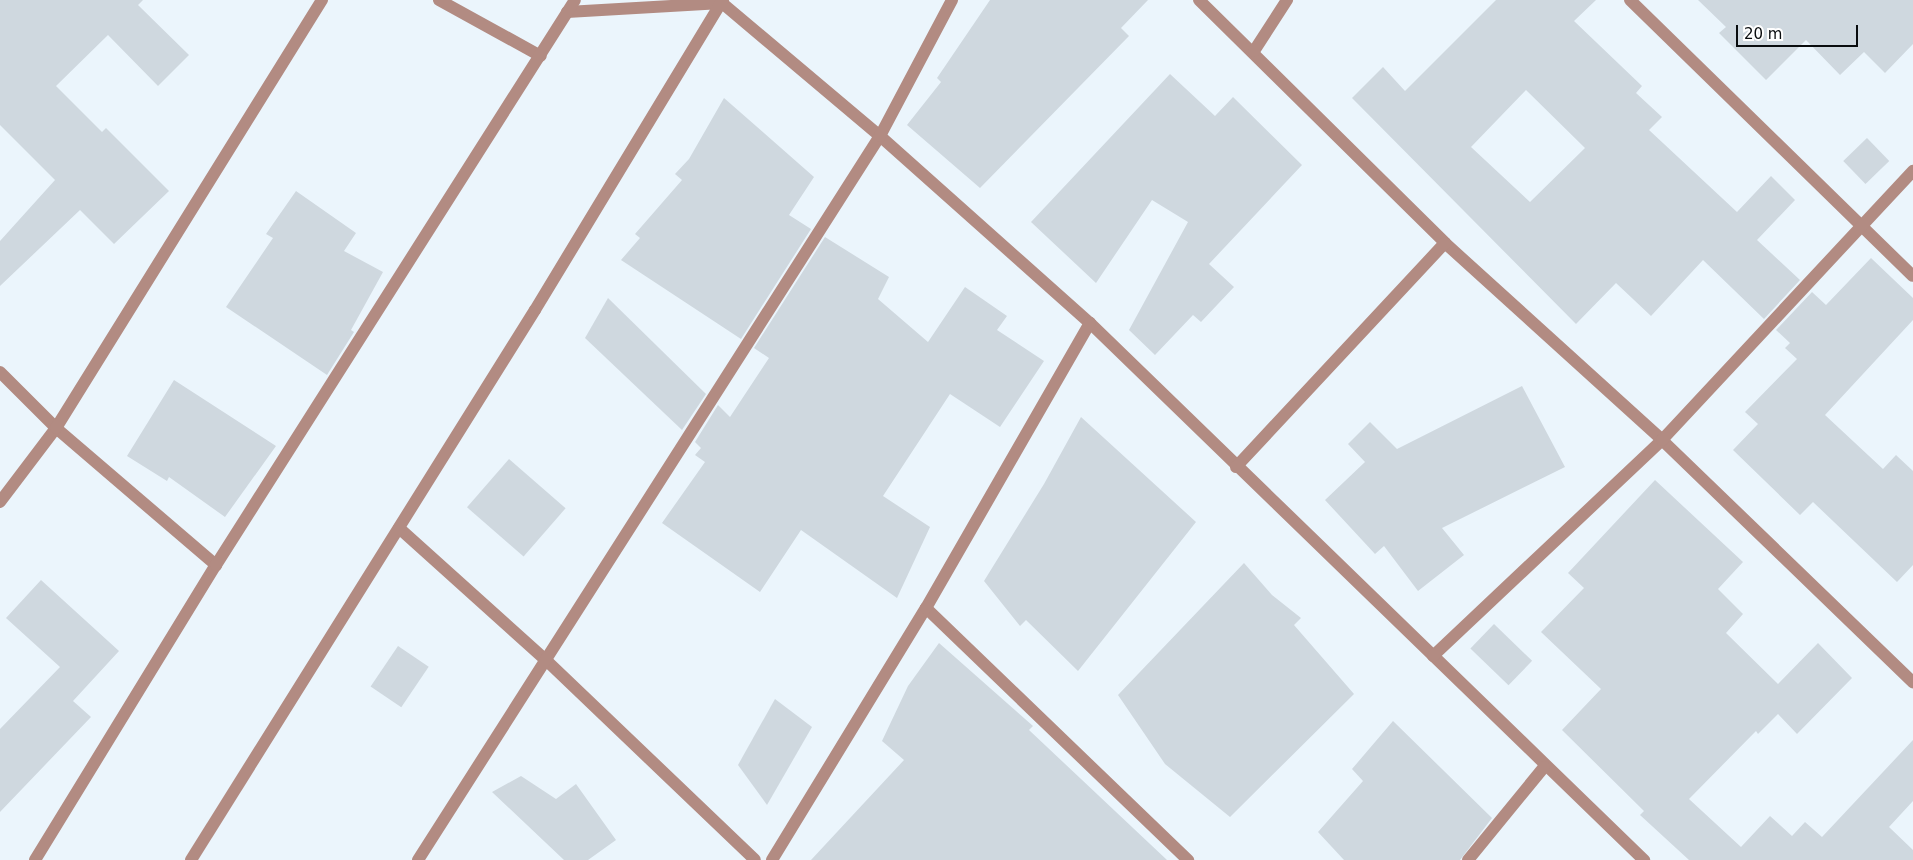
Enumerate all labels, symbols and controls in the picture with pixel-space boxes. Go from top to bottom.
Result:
scale bar [1738,15,1860,47]
text: 20 m [1744,25,1782,43]

